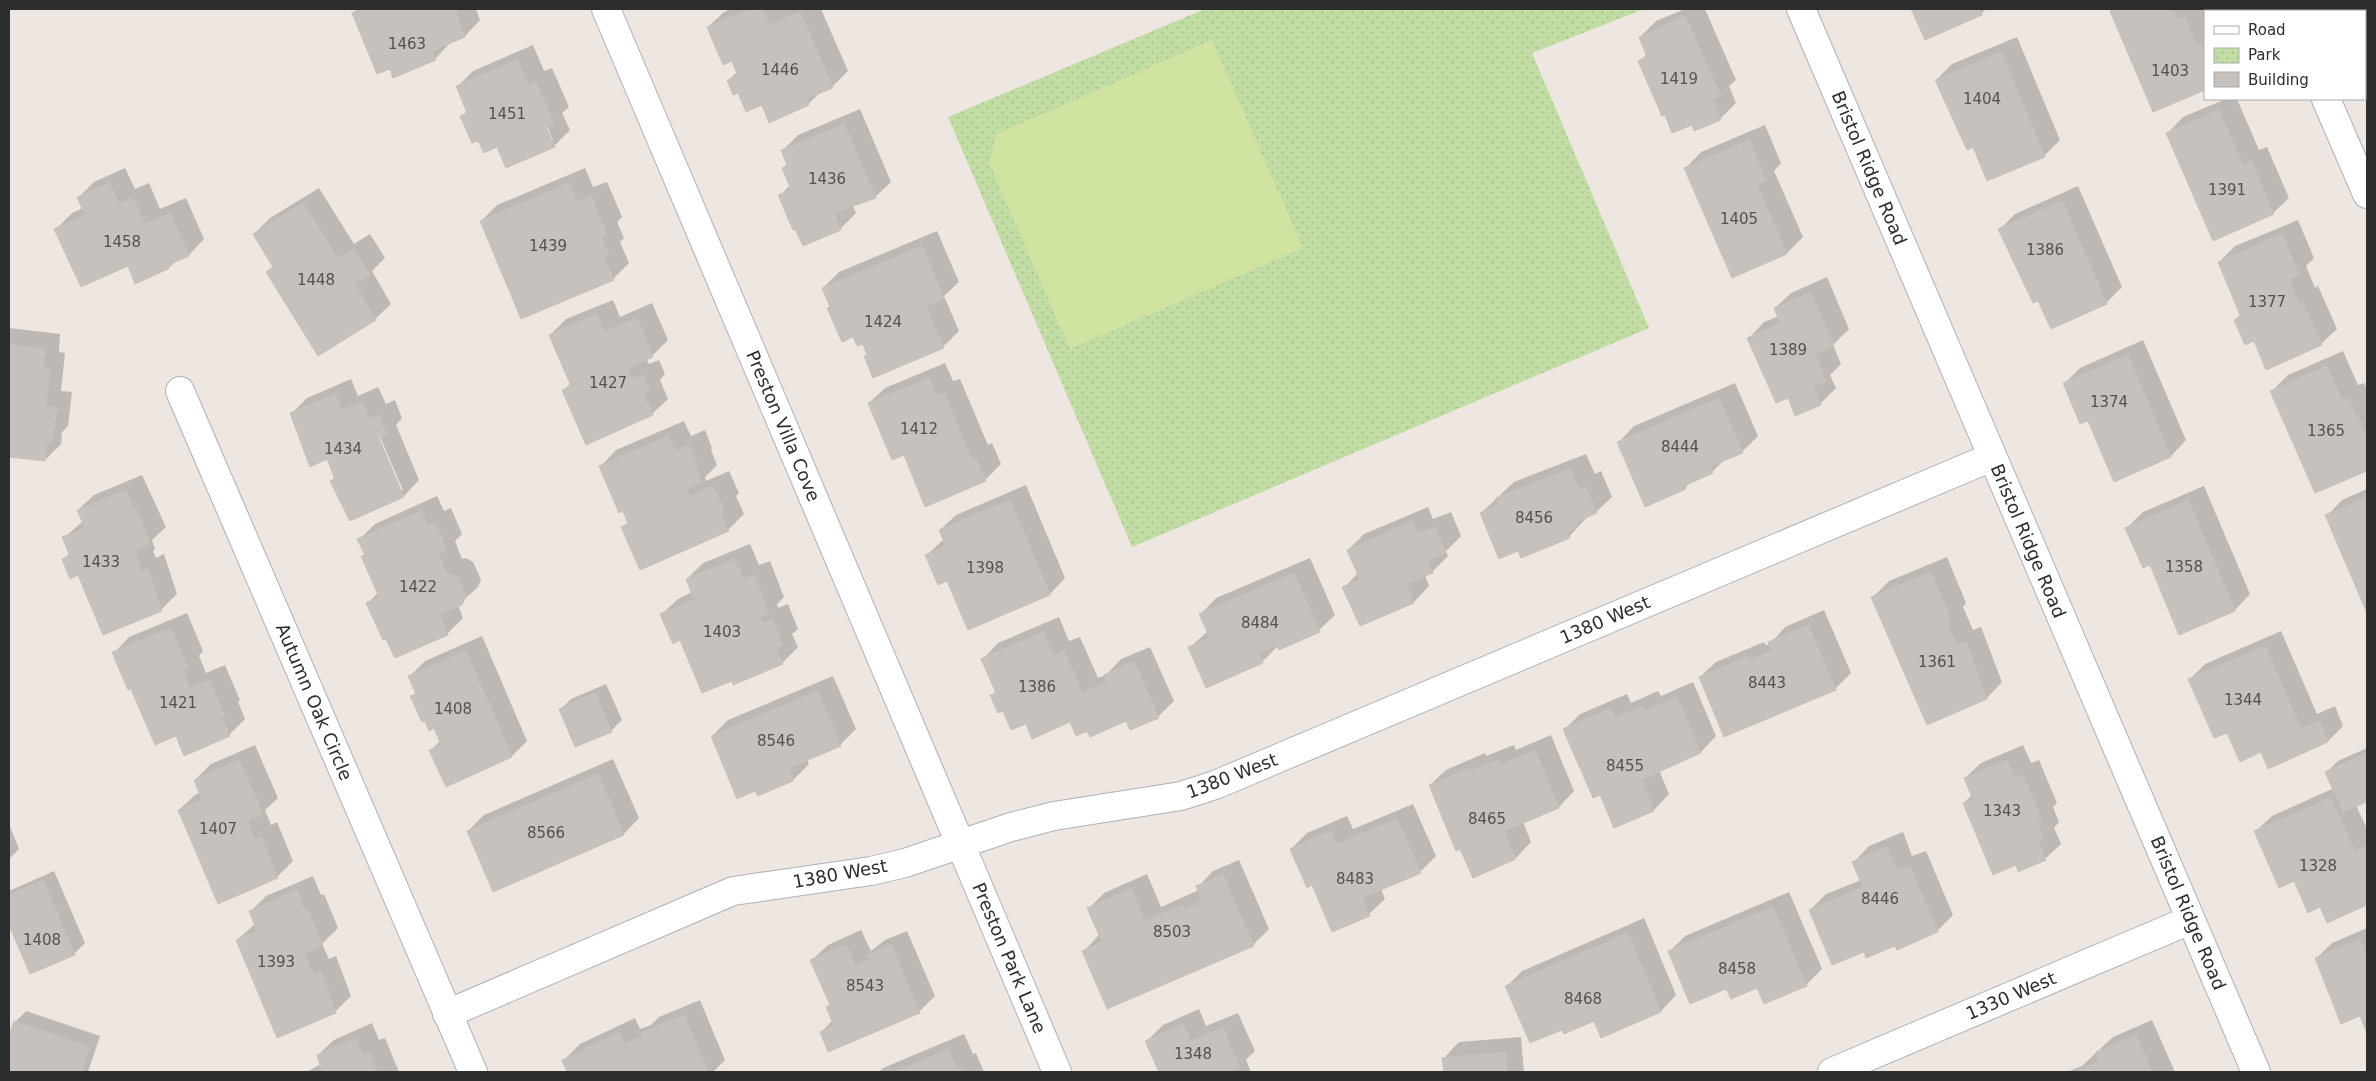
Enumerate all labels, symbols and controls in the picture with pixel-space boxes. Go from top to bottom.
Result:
legend [2204,10,2366,100]
text: Road [2248,21,2286,39]
house number: 1463 [388,35,426,53]
text: Park [2248,46,2281,64]
house number: 1446 [761,61,799,79]
house number: 1403 [2151,62,2189,80]
house number: 1419 [1660,70,1698,88]
text: Building [2248,71,2309,89]
street label: Bristol Ridge Road [1828,88,1911,248]
house number: 1404 [1963,90,2001,108]
house number: 1451 [488,105,526,123]
house number: 1436 [808,170,846,188]
house number: 1391 [2208,181,2246,199]
house number: 1405 [1720,210,1758,228]
house number: 1458 [103,233,141,251]
house number: 1439 [529,237,567,255]
house number: 1386 [2026,241,2064,259]
house number: 1448 [297,271,335,289]
house number: 1377 [2248,293,2286,311]
house number: 1424 [864,313,902,331]
house number: 1389 [1769,341,1807,359]
street label: Preston Villa Cove [742,347,825,505]
house number: 1427 [589,374,627,392]
house number: 1374 [2090,393,2128,411]
house number: 1412 [900,420,938,438]
house number: 1365 [2307,422,2345,440]
house number: 8444 [1661,438,1699,456]
house number: 1434 [324,440,362,458]
street label: Bristol Ridge Road [1987,461,2070,621]
house number: 8456 [1515,509,1553,527]
house number: 1433 [82,553,120,571]
house number: 1358 [2165,558,2203,576]
house number: 1398 [966,559,1004,577]
house number: 1422 [399,578,437,596]
street label: 1380 West [1557,591,1653,648]
house number: 8484 [1241,614,1279,632]
street label: Autumn Oak Circle [272,620,357,784]
house number: 1403 [703,623,741,641]
house number: 1361 [1918,653,1956,671]
house number: 8443 [1748,674,1786,692]
house number: 1386 [1018,678,1056,696]
house number: 1344 [2224,691,2262,709]
house number: 1421 [159,694,197,712]
house number: 1408 [434,700,472,718]
house number: 8546 [757,732,795,750]
street label: 1380 West [1183,749,1280,803]
house number: 8455 [1606,757,1644,775]
house number: 1343 [1983,802,2021,820]
house number: 8465 [1468,810,1506,828]
house number: 1407 [199,820,237,838]
house number: 8566 [527,824,565,842]
street label: Bristol Ridge Road [2147,833,2230,993]
street label: 1380 West [791,855,889,892]
house number: 1328 [2299,857,2337,875]
house number: 8483 [1336,870,1374,888]
street label: Preston Park Lane [968,879,1051,1036]
house number: 8446 [1861,890,1899,908]
house number: 8503 [1153,923,1191,941]
house number: 1408 [23,931,61,949]
house number: 1393 [257,953,295,971]
house number: 8458 [1718,960,1756,978]
street label: 1330 West [1963,967,2059,1024]
house number: 8543 [846,977,884,995]
house number: 8468 [1564,990,1602,1008]
house number: 1348 [1174,1045,1212,1063]

